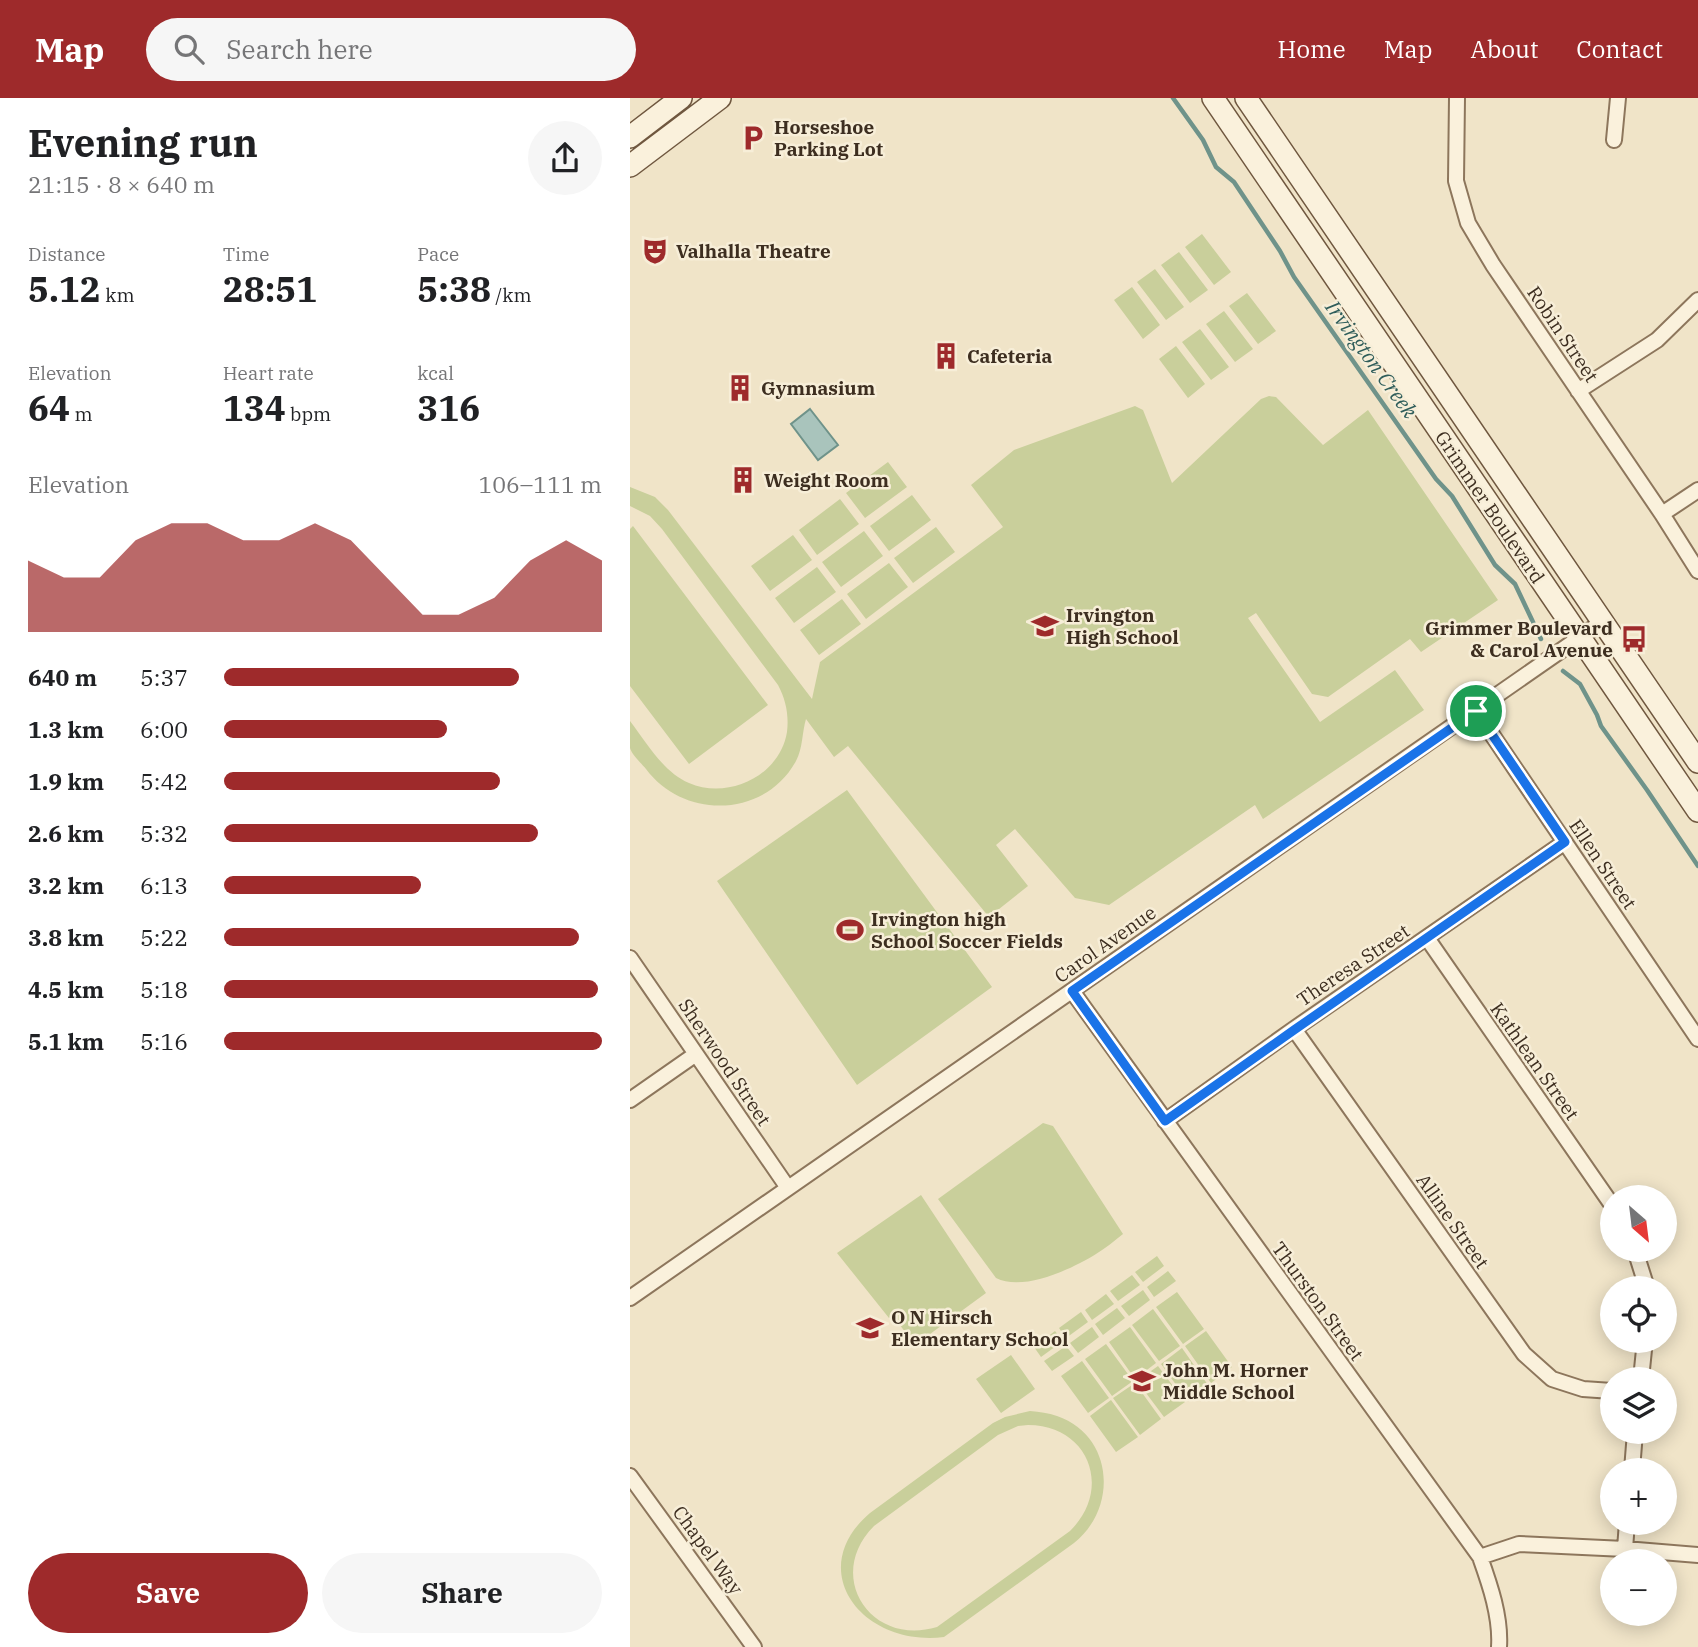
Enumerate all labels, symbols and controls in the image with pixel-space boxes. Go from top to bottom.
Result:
search box [146,18,636,81]
text: Map [35,28,104,71]
icon: search [170,30,208,68]
text: Search here [226,32,373,66]
text: Home [1278,33,1346,65]
text: Map [1384,33,1432,65]
text: About [1470,33,1538,65]
text: Contact [1576,33,1663,65]
place label: Horseshoe Parking Lot [774,115,883,161]
text: Evening run [28,118,258,167]
button: share [528,121,602,195]
parking icon: Horseshoe Parking Lot [738,123,768,153]
text: 21:15 · 8 × 640 m [28,169,215,199]
theatre icon: Valhalla Theatre [640,236,670,266]
place label: Valhalla Theatre [676,239,831,263]
text: Distance [28,242,106,266]
text: Time [223,242,269,266]
text: Pace [417,242,459,266]
text: 5.12 [28,266,101,312]
text: 28:51 [223,266,317,312]
text: 5:38 [417,266,491,312]
street label: Robin Street [1522,281,1604,387]
text: km [101,283,135,307]
text: /km [491,283,532,307]
water label: Irvington Creek [1319,294,1425,424]
building icon: Cafeteria [931,341,961,371]
place label: Cafeteria [967,344,1052,368]
text: Elevation [28,361,112,385]
text: Heart rate [223,361,314,385]
text: kcal [417,361,454,385]
building icon: Gymnasium [725,373,755,403]
place label: Gymnasium [761,376,875,400]
text: 64 [28,385,70,431]
text: 134 [223,385,286,431]
text: 316 [417,385,480,431]
text: m [70,402,93,426]
text: bpm [286,402,331,426]
street label: Grimmer Boulevard [1430,426,1550,588]
building icon: Weight Room [728,465,758,495]
place label: Weight Room [764,468,889,492]
text: Elevation [28,469,129,499]
text: 106–111 m [478,469,602,499]
place label: Irvington High School [1066,603,1179,649]
school or university icon: Irvington High School [1030,611,1060,641]
place label: Grimmer Boulevard & Carol Avenue [1425,616,1613,662]
bus stop icon: Grimmer Boulevard & Carol Avenue [1619,624,1649,654]
text: 640 m [28,662,97,692]
text: 5:37 [140,662,188,692]
pin [1446,681,1506,741]
icon: arrive [1457,692,1495,730]
text: 1.3 km [28,714,104,744]
text: 6:00 [140,714,188,744]
text: 1.9 km [28,766,104,796]
text: 5:42 [140,766,188,796]
street label: Ellen Street [1564,814,1642,914]
text: 2.6 km [28,818,104,848]
text: 5:32 [140,818,188,848]
text: 3.2 km [28,870,104,900]
text: 6:13 [140,870,188,900]
street label: Carol Avenue [1050,900,1160,988]
place label: Irvington high School Soccer Fields [871,907,1063,953]
sports icon: Irvington high School Soccer Fields [835,915,865,945]
street label: Theresa Street [1292,918,1414,1011]
text: 3.8 km [28,922,104,952]
text: 5:22 [140,922,188,952]
text: 4.5 km [28,974,104,1004]
text: 5:18 [140,974,188,1004]
street label: Sherwood Street [674,994,776,1130]
street label: Kathlean Street [1486,997,1585,1125]
text: 5.1 km [28,1026,104,1056]
text: 5:16 [140,1026,188,1056]
street label: Alline Street [1412,1169,1495,1273]
north arrow [1600,1185,1676,1262]
map controls [1600,1185,1677,1626]
street label: Thurston Street [1267,1237,1369,1365]
button: locate [1600,1276,1677,1353]
place label: O N Hirsch Elementary School [891,1305,1068,1351]
school or university icon: O N Hirsch Elementary School [855,1313,885,1343]
place label: John M. Horner Middle School [1163,1358,1309,1404]
school or university icon: John M. Horner Middle School [1127,1366,1157,1396]
button: layers [1600,1367,1677,1444]
button: + [1600,1458,1677,1535]
street label: Chapel Way [668,1501,749,1600]
button: − [1600,1549,1677,1626]
button: Save [28,1553,308,1633]
button: Share [322,1553,602,1633]

